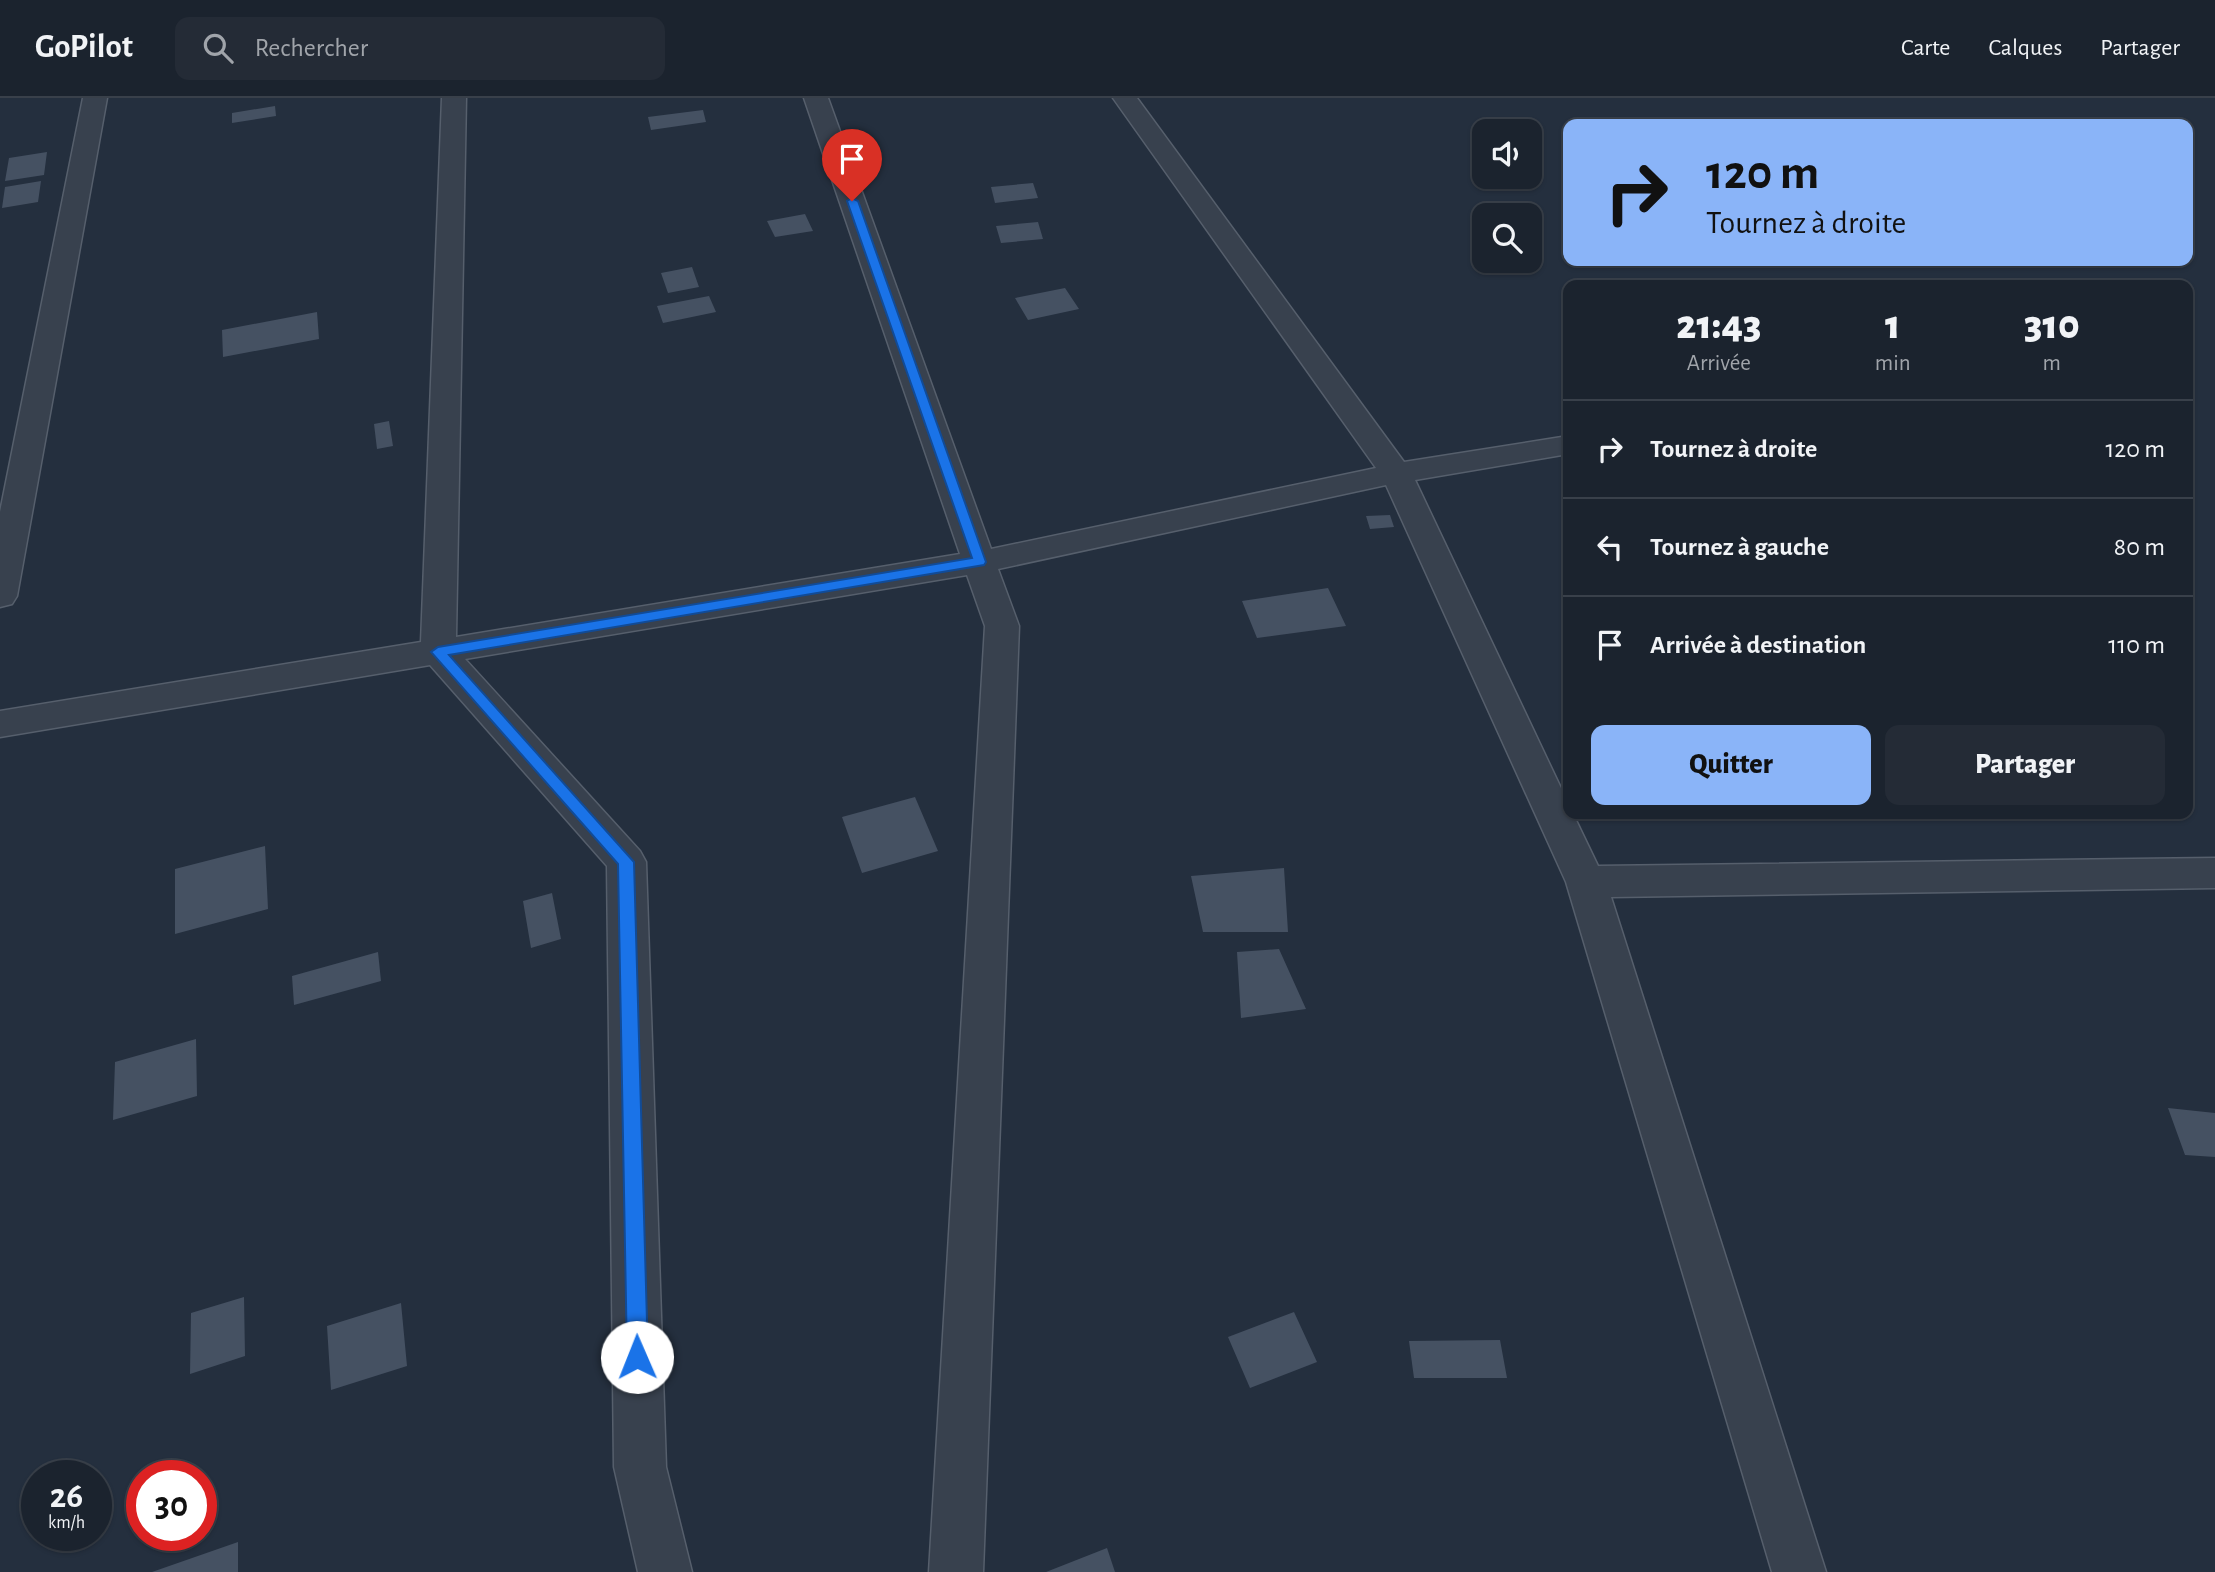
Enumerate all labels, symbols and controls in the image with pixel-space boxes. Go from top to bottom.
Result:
search box [175,17,665,80]
icon: search [199,29,237,67]
text: GoPilot [35,31,133,64]
text: Rechercher [255,35,368,61]
text: Carte [1901,36,1950,60]
text: Calques [1988,36,2062,60]
text: Partager [2100,36,2180,60]
map controls [1472,119,1542,273]
button: sound [1472,119,1542,189]
pin [822,129,882,201]
icon: arrive [833,140,871,178]
icon: right [1591,147,1682,238]
text: 120 m [1706,149,1819,198]
button: search [1472,203,1542,273]
text: Tournez à droite [1706,207,1906,239]
text: 21:43 [1676,304,1762,346]
text: 1 [1885,304,1900,346]
text: 310 [2024,304,2080,346]
text: Arrivée [1687,352,1751,375]
text: min [1875,352,1911,375]
text: m [2043,352,2061,375]
icon: right [1591,430,1629,468]
text: Tournez à droite [1650,436,1817,462]
text: 120 m [2105,436,2165,462]
icon: left [1591,528,1629,566]
text: Tournez à gauche [1650,534,1829,560]
text: 80 m [2114,534,2165,560]
icon: arrive [1591,626,1629,664]
text: Arrivée à destination [1650,632,1866,658]
text: 110 m [2108,632,2165,658]
button: Quitter [1591,725,1871,805]
button: Partager [1885,725,2165,805]
position arrow [600,1320,674,1394]
speed limit sign: 30 [126,1460,217,1551]
text: 26 [50,1479,83,1514]
text: km/h [48,1514,85,1532]

